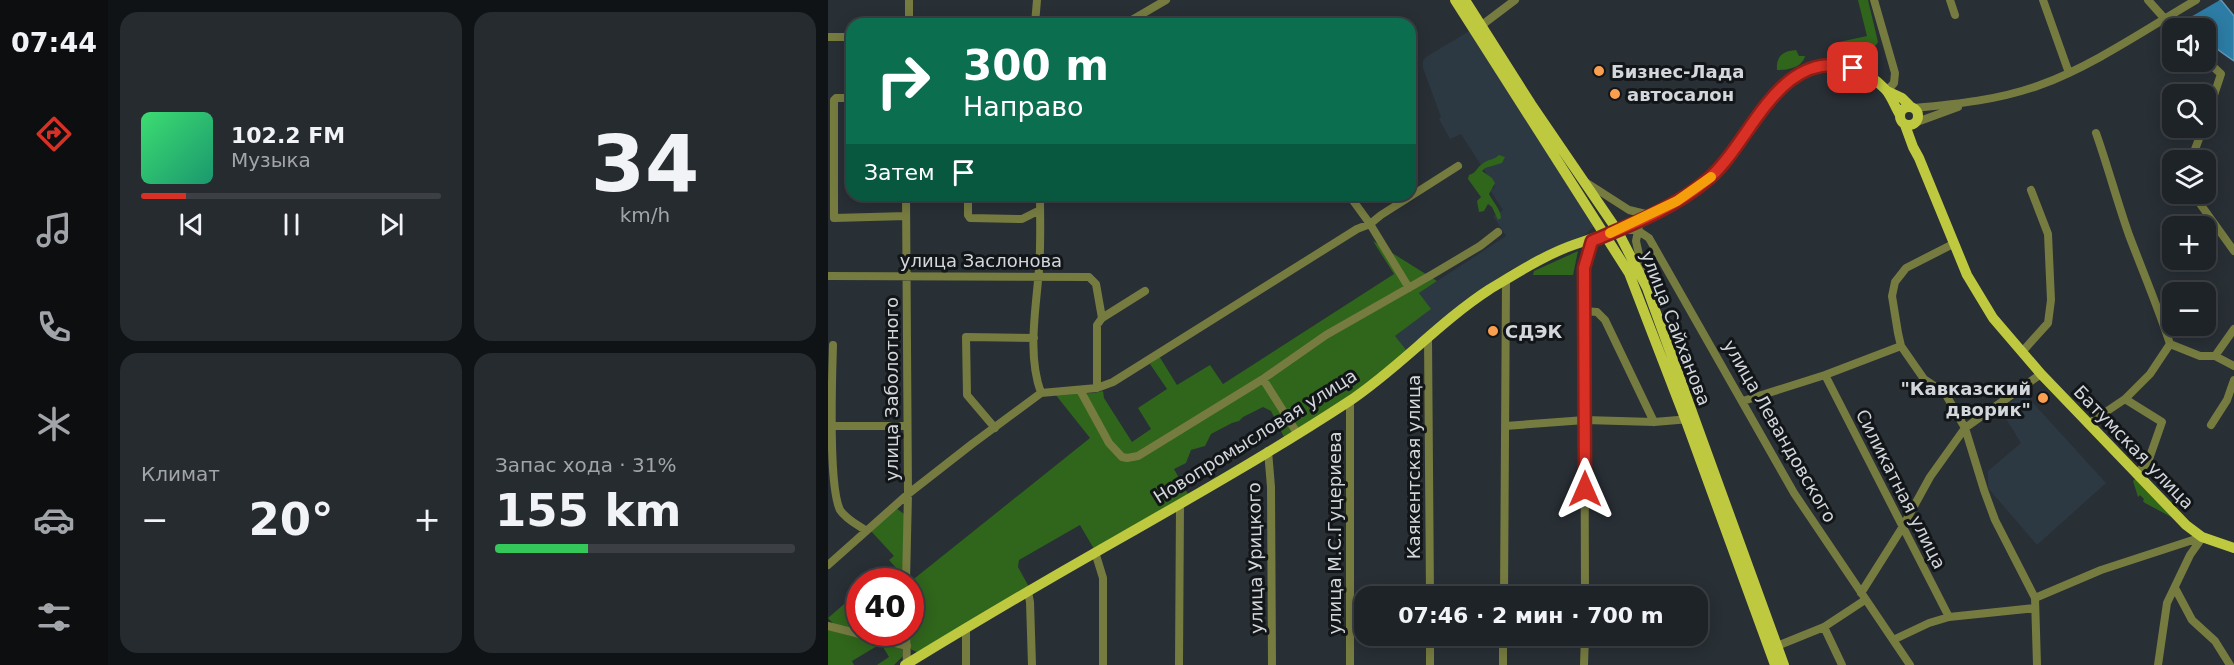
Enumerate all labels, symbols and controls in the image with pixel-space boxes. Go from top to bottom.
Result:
map controls [2162,18,2216,336]
button: sound [2162,18,2216,72]
text: 07:44 [11,27,97,58]
text: 300 m [963,41,1109,90]
icon: right [864,42,942,120]
pin [1827,42,1878,93]
icon: arrive [1836,51,1869,84]
place label: Бизнес-Лада [1611,61,1744,82]
marker: Бизнес-Лада [1592,64,1606,78]
place label: автосалон [1627,84,1734,105]
button: search [2162,84,2216,138]
marker: автосалон [1608,87,1622,101]
text: Направо [963,91,1084,122]
icon: directions [33,113,75,155]
text: 34 [591,119,699,209]
text: 102.2 FM [231,123,345,148]
text: Музыка [231,148,311,172]
button: layers [2162,150,2216,204]
icon: arrive [947,156,980,189]
text: Затем [864,160,935,185]
text: km/h [620,203,670,227]
icon: previous [175,208,208,241]
icon: pause [275,208,308,241]
icon: next [375,208,408,241]
icon: music [33,209,75,251]
button: + [2162,216,2216,270]
street label: улица Сайханова [1637,248,1715,408]
street label: улица Заслонова [900,250,1062,271]
button: − [2162,282,2216,336]
street label: улица Заболотного [881,297,902,481]
icon: phone [33,306,75,348]
place label: СДЭК [1505,321,1562,342]
marker: СДЭК [1486,324,1500,338]
street label: улица Левандовского [1719,336,1841,526]
street label: Новопромысловая улица [1149,365,1361,507]
street label: Каякентская улица [1403,375,1424,559]
place label: "Кавказский дворик" [1900,378,2031,420]
street label: Батумская улица [2070,381,2198,513]
marker: "Кавказский дворик" [2036,391,2050,405]
icon: climate [33,403,75,445]
street label: Силикатная улица [1852,406,1950,572]
street label: улица М.С.Гуцериева [1324,431,1345,635]
text: Запас хода · 31% [495,453,676,477]
position arrow [1553,457,1617,521]
text: Климат [141,462,220,486]
street label: улица Урицкого [1243,482,1267,634]
text: 155 km [495,484,681,537]
text: 20° [248,493,334,546]
icon: car [33,499,75,541]
text: − [141,500,169,539]
text: + [413,500,441,539]
speed limit sign: 40 [846,568,924,646]
icon: filters [33,596,75,638]
text: 07:46 · 2 мин · 700 m [1398,603,1664,628]

